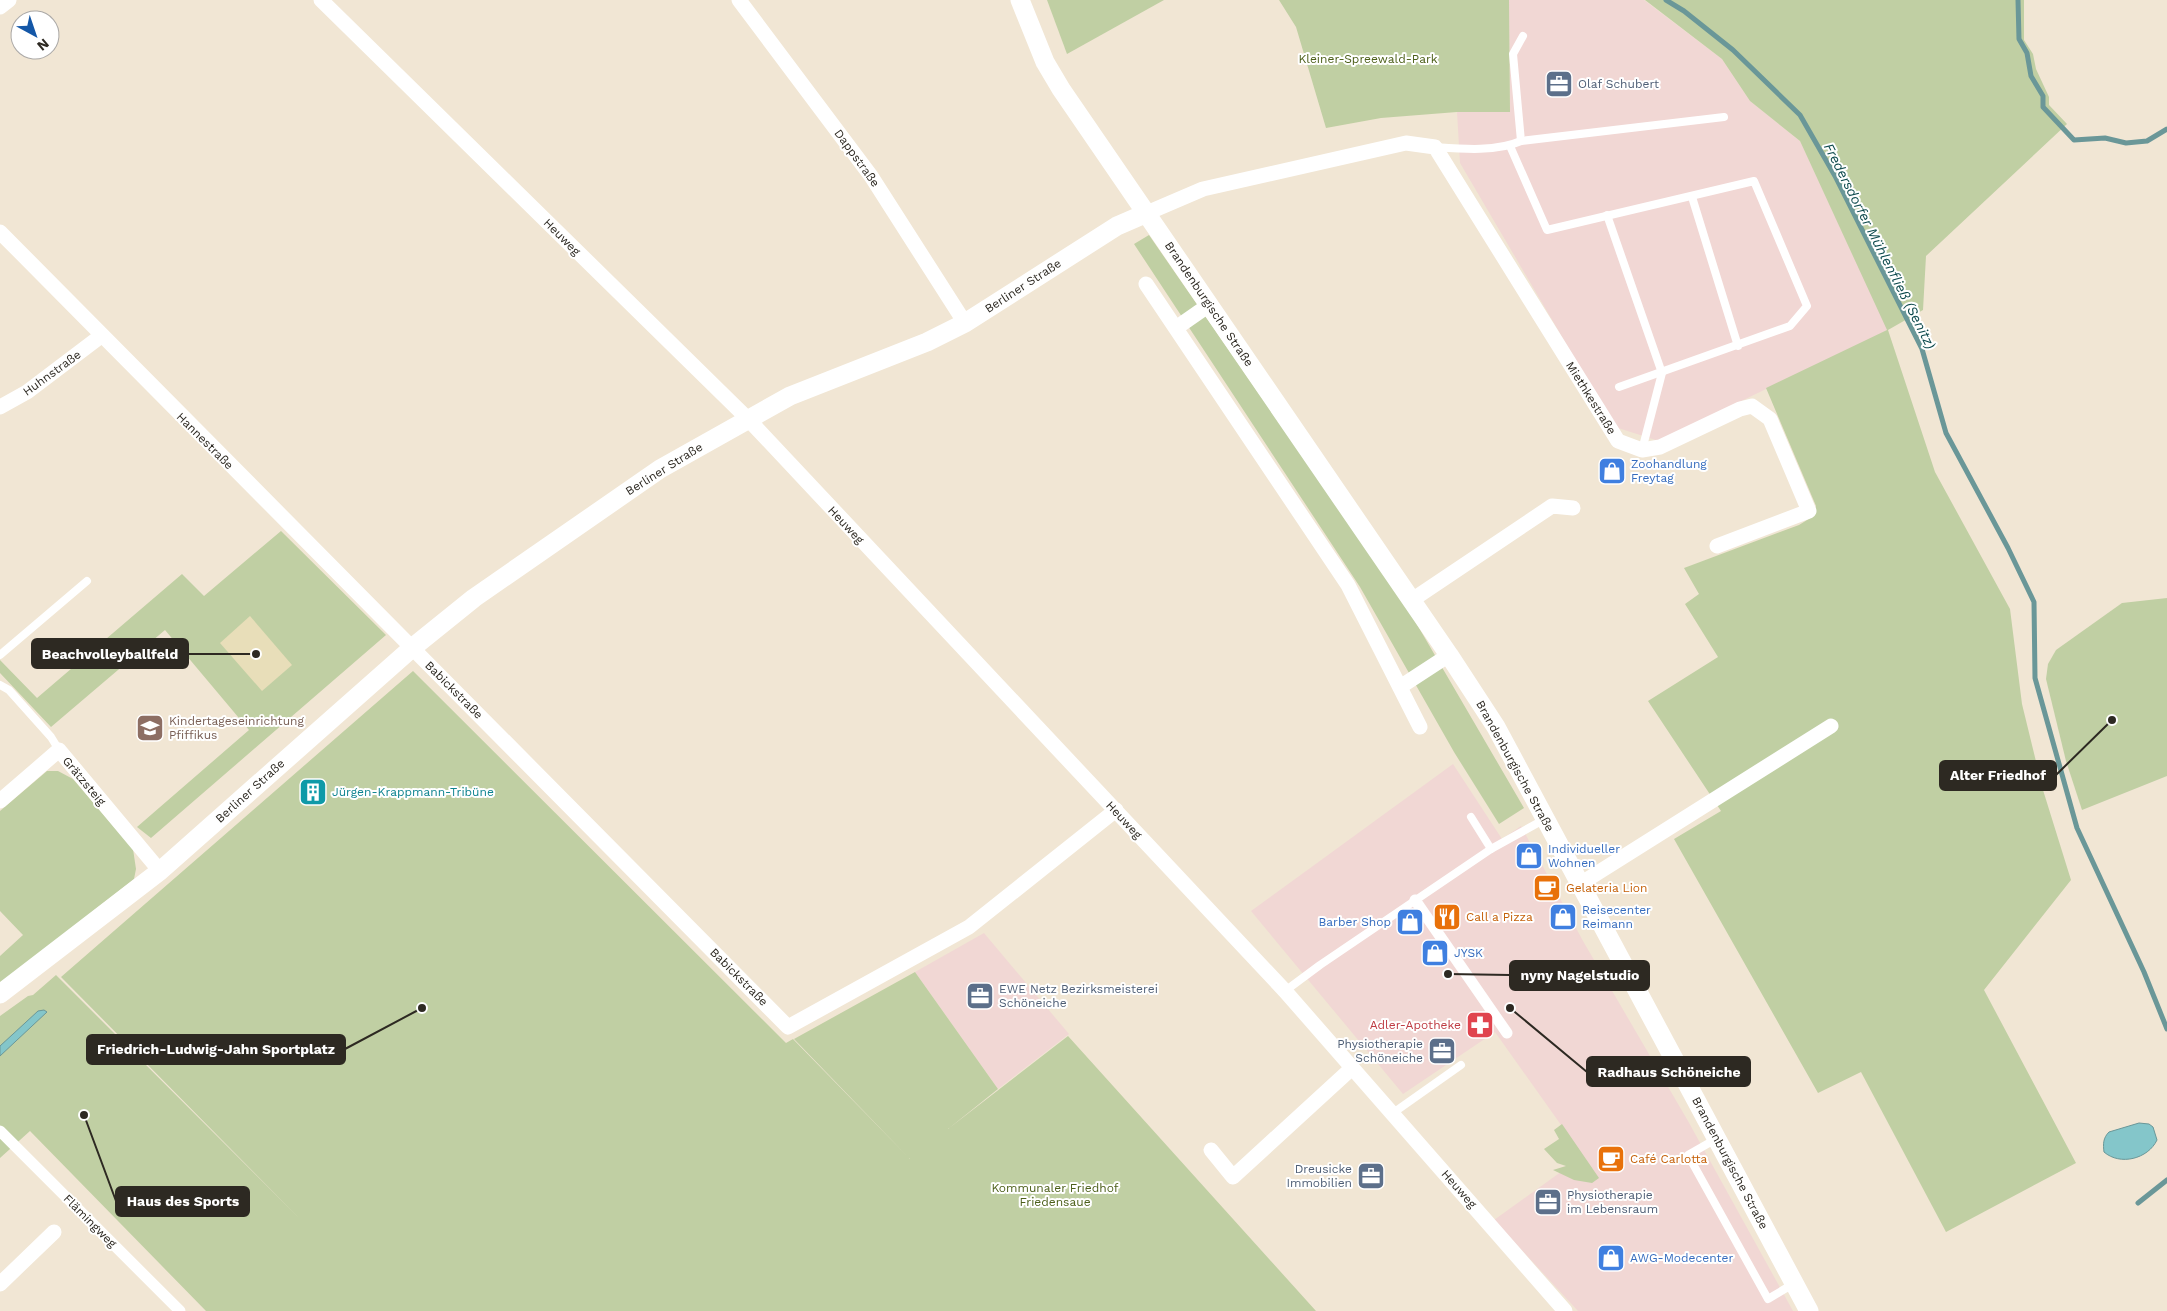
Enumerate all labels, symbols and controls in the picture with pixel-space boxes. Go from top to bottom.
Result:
north arrow [10,10,60,60]
text: N [34,35,52,54]
park label: Kleiner-Spreewald-Park [1298,52,1438,66]
office icon: Olaf Schubert [1544,69,1574,99]
place label: Olaf Schubert [1578,77,1659,91]
street label: Dappstraße [831,126,883,190]
water label: Fredersdorfer Mühlenfließ (Senitz) [1821,140,1939,352]
street label: Heuweg [541,216,584,259]
street label: Brandenburgische Straße [1162,239,1256,369]
street label: Berliner Straße [982,256,1064,316]
street label: Huhnstraße [20,347,84,399]
street label: Miethkestraße [1563,359,1619,437]
street label: Hannestraße [174,410,236,472]
street label: Berliner Straße [623,440,705,498]
shop icon: Zoohandlung Freytag [1597,456,1627,486]
place label: Zoohandlung Freytag [1631,457,1707,485]
street label: Heuweg [825,503,867,547]
callout: Beachvolleyballfeld [32,639,188,668]
text: Beachvolleyballfeld [42,646,178,662]
street label: Babickstraße [422,658,486,722]
street label: Brandenburgische Straße [1473,698,1557,834]
school or university icon: Kindertageseinrichtung Pfiffikus [135,713,165,743]
place label: Kindertageseinrichtung Pfiffikus [169,714,304,742]
street label: Grätzsteig [60,754,109,809]
street label: Berliner Straße [213,756,287,826]
callout: Alter Friedhof [1940,761,2056,790]
text: Alter Friedhof [1950,767,2046,783]
building icon: Jürgen-Krappmann-Tribüne [298,777,328,807]
place label: Jürgen-Krappmann-Tribüne [332,785,494,799]
street label: Heuweg [1103,798,1145,842]
shop icon: Individueller Wohnen [1514,841,1544,871]
place label: Individueller Wohnen [1548,842,1620,870]
cafe icon: Gelateria Lion [1532,873,1562,903]
place label: Gelateria Lion [1566,881,1647,895]
restaurant icon: Call a Pizza [1432,902,1462,932]
shop icon: Reisecenter Reimann [1548,902,1578,932]
place label: Reisecenter Reimann [1582,903,1651,931]
shop icon: Barber Shop [1395,907,1425,937]
place label: Call a Pizza [1466,910,1533,924]
place label: Barber Shop [1318,915,1391,929]
shop icon: JYSK [1420,938,1450,968]
street label: Babickstraße [707,945,771,1009]
place label: JYSK [1454,946,1483,960]
callout: nyny Nagelstudio [1510,961,1649,990]
text: nyny Nagelstudio [1521,967,1639,983]
office icon: EWE Netz Bezirksmeisterei Schöneiche [965,981,995,1011]
place label: EWE Netz Bezirksmeisterei Schöneiche [999,982,1158,1010]
pharmacy icon: Adler-Apotheke [1465,1010,1495,1040]
place label: Adler-Apotheke [1370,1018,1461,1032]
callout: Friedrich-Ludwig-Jahn Sportplatz [87,1035,345,1064]
office icon: Physiotherapie Schöneiche [1427,1036,1457,1066]
place label: Physiotherapie Schöneiche [1337,1037,1423,1065]
text: Friedrich-Ludwig-Jahn Sportplatz [97,1041,335,1057]
callout: Radhaus Schöneiche [1587,1057,1750,1086]
text: Radhaus Schöneiche [1597,1064,1741,1080]
street label: Brandenburgische Straße [1689,1094,1771,1232]
cafe icon: Café Carlotta [1596,1144,1626,1174]
place label: Café Carlotta [1630,1152,1708,1166]
office icon: Dreusicke Immobilien [1356,1161,1386,1191]
place label: Dreusicke Immobilien [1287,1162,1352,1190]
street label: Heuweg [1439,1167,1480,1211]
park label: Kommunaler Friedhof Friedensaue [992,1181,1119,1209]
callout: Haus des Sports [116,1187,249,1216]
office icon: Physiotherapie im Lebensraum [1533,1187,1563,1217]
place label: Physiotherapie im Lebensraum [1567,1188,1658,1216]
street label: Flämingweg [61,1192,120,1251]
text: Haus des Sports [127,1193,240,1209]
shop icon: AWG-Modecenter [1596,1243,1626,1273]
place label: AWG-Modecenter [1630,1251,1733,1265]

